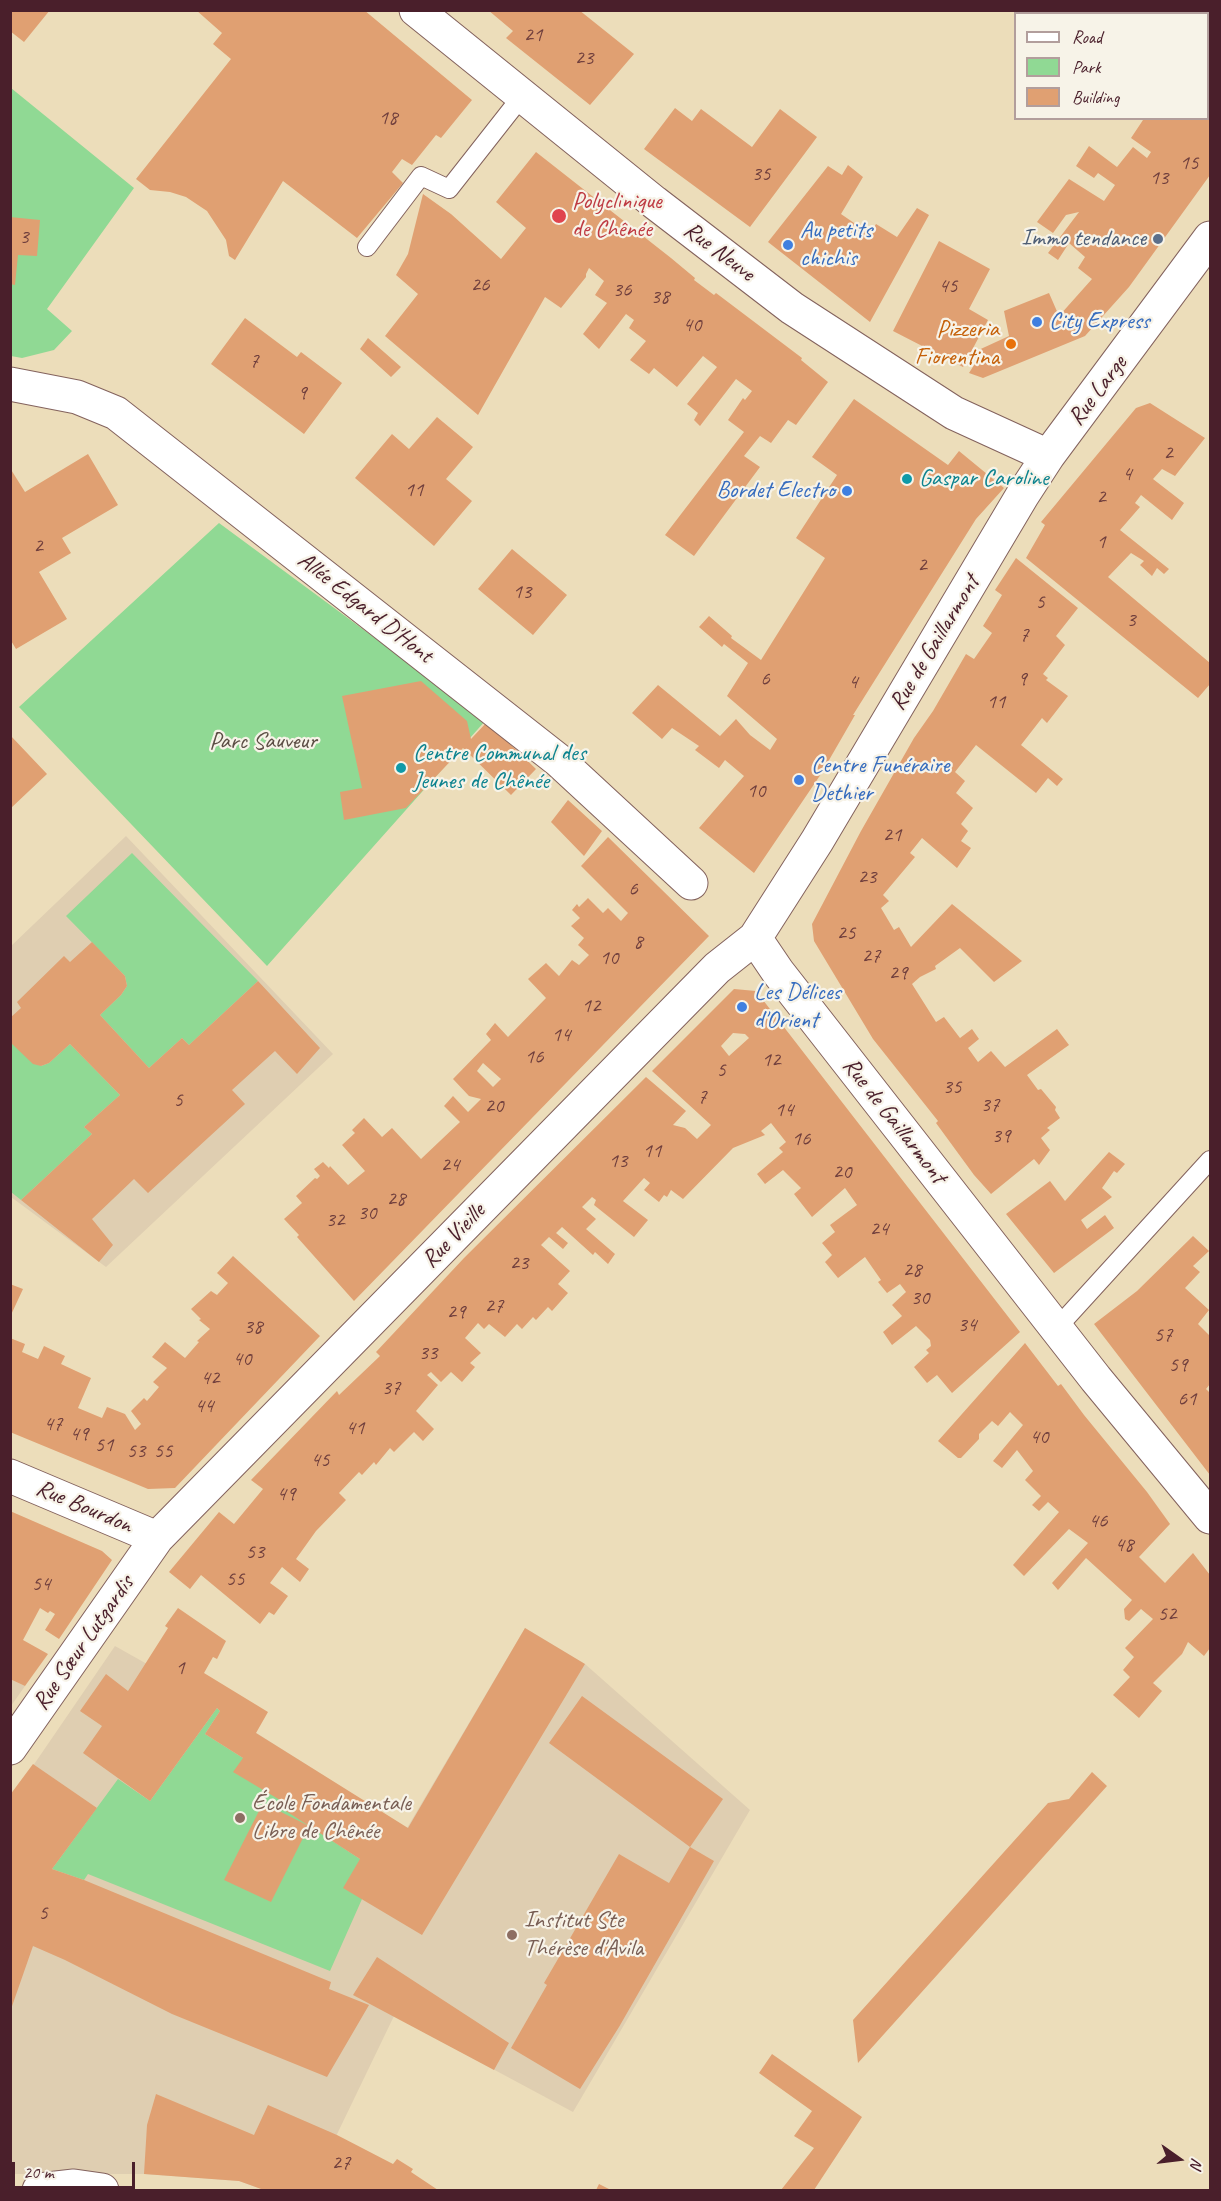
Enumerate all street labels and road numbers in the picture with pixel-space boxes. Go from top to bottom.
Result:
street label: Rue Neuve [678,216,760,288]
street label: Rue Large [1062,350,1134,432]
street label: Allée Edgard D'Hont [292,546,438,670]
street label: Rue de Gaillarmont [883,570,987,716]
street label: Rue de Gaillarmont [836,1052,952,1190]
street label: Rue Vieille [416,1198,492,1274]
street label: Rue Bourdon [32,1474,136,1540]
street label: Rue Sœur Lutgardis [27,1570,141,1716]

